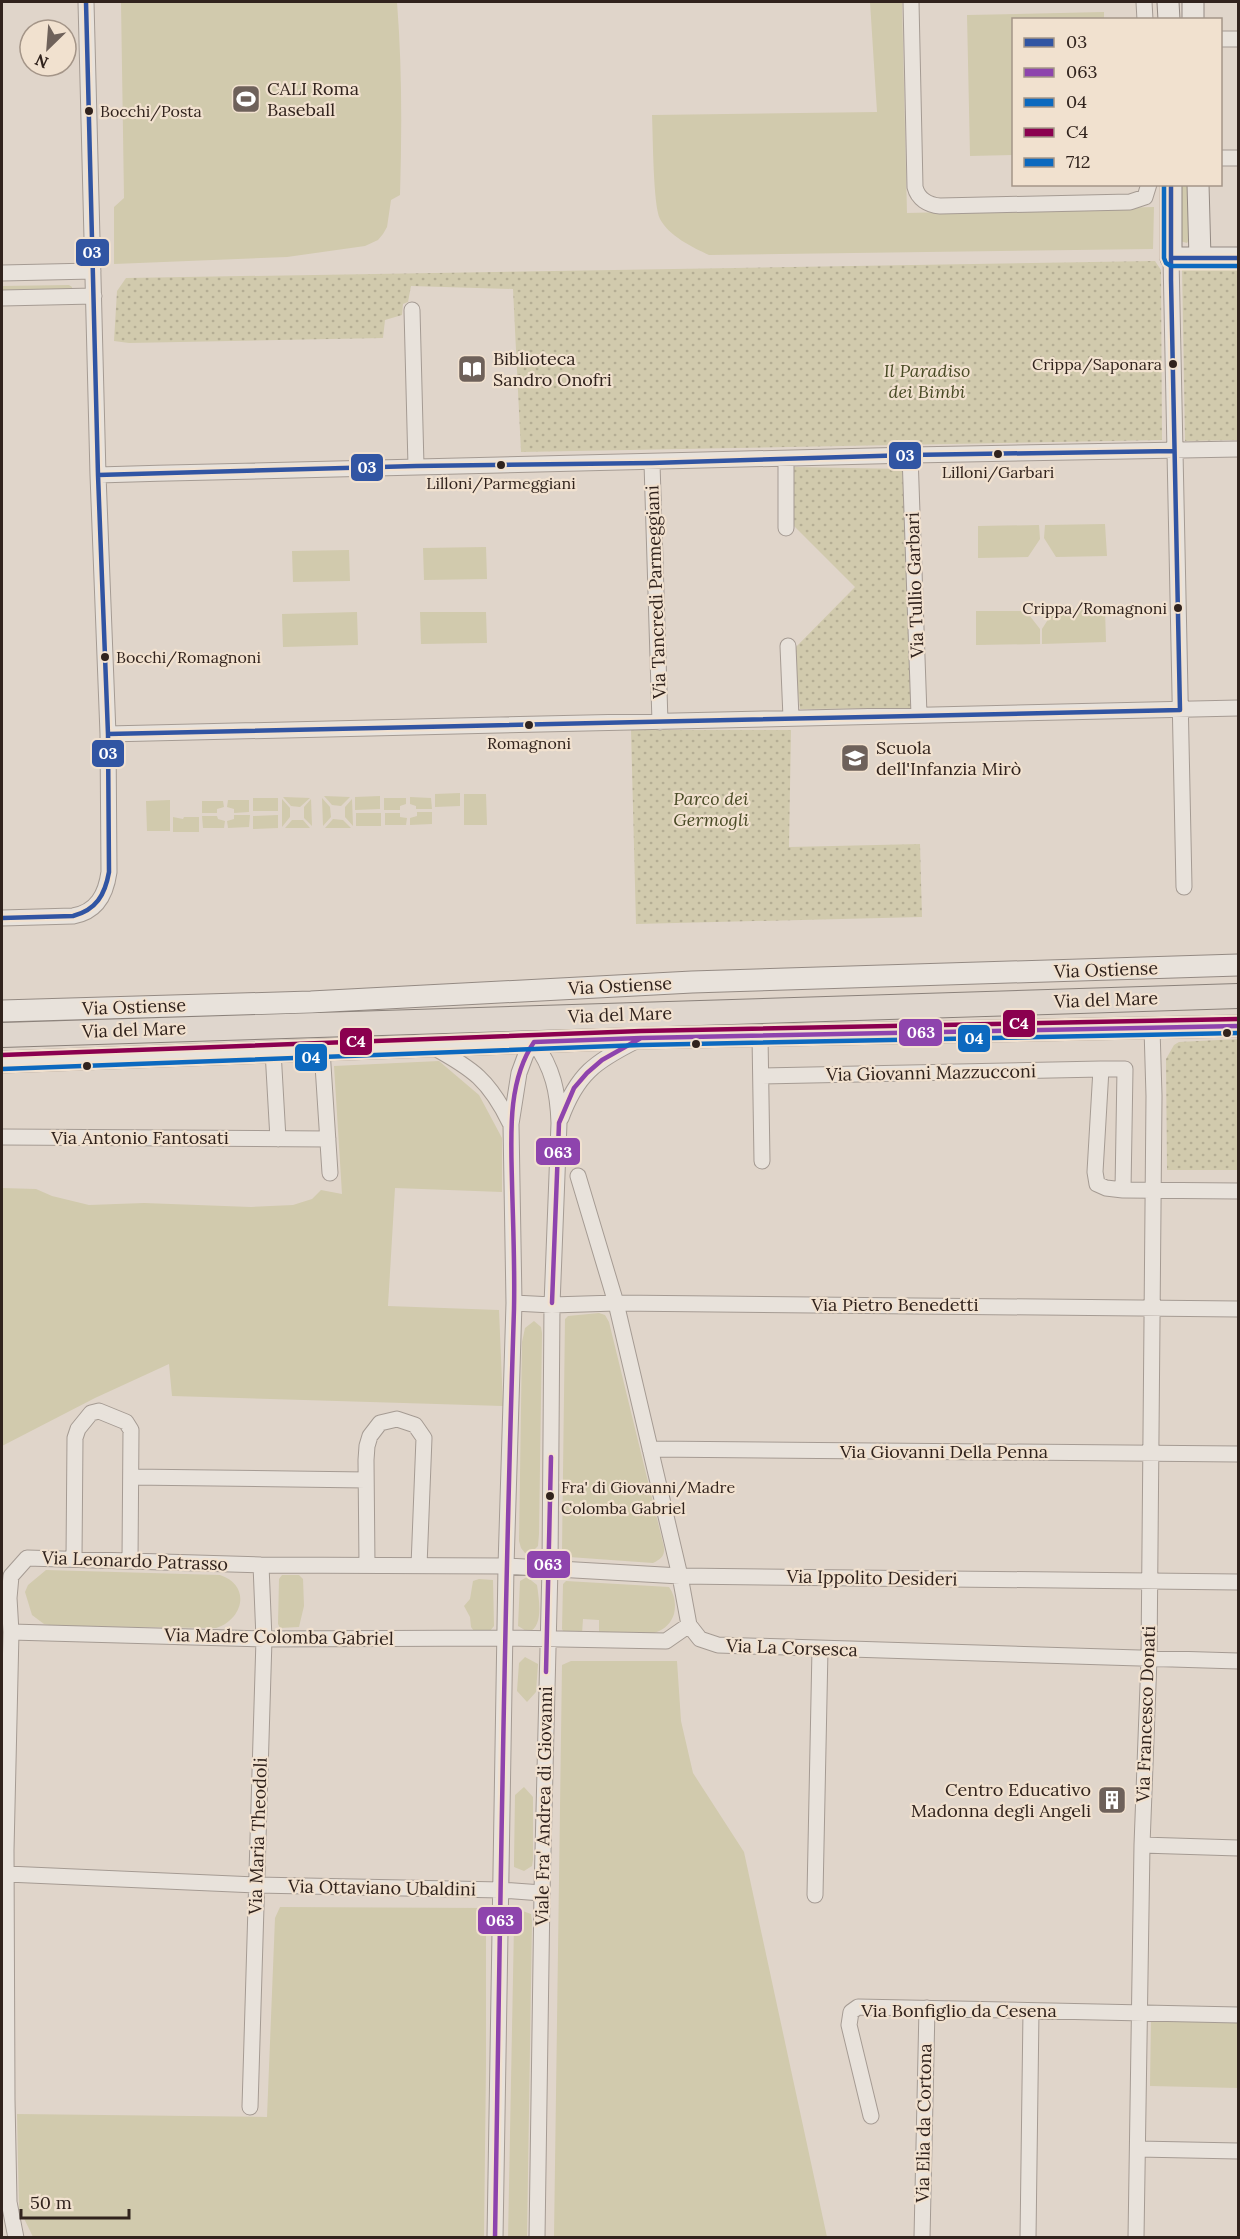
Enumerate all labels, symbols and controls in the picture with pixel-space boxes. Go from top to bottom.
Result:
north arrow [18,18,78,78]
legend [1012,18,1222,186]
text: 03 [1066,30,1087,53]
text: N [32,50,51,73]
text: 063 [1066,60,1098,83]
place label: CALI Roma Baseball [267,77,359,121]
sports icon: CALI Roma Baseball [230,83,262,115]
text: 04 [1066,90,1087,113]
place label: Bocchi/Posta [100,101,202,122]
marker: Bocchi/Posta [83,105,95,117]
text: C4 [1066,120,1089,143]
text: 712 [1066,150,1091,173]
line badge: 03 [75,238,110,267]
text: 03 [82,242,102,262]
place label: Biblioteca Sandro Onofri [493,347,612,391]
library icon: Biblioteca Sandro Onofri [456,353,488,385]
place label: Crippa/Saponara [1032,354,1162,375]
marker: Crippa/Saponara [1167,358,1179,370]
park label: Il Paradiso dei Bimbi [884,359,970,403]
line badge: 03 [888,441,922,470]
text: 03 [895,445,915,465]
marker: Lilloni/Garbari [992,448,1004,460]
line badge: 03 [350,453,384,482]
text: 03 [357,457,377,477]
marker: Lilloni/Parmeggiani [495,459,507,471]
place label: Lilloni/Garbari [942,462,1054,483]
place label: Lilloni/Parmeggiani [426,473,576,494]
street label: Via Tancredi Parmeggiani [640,485,671,700]
street label: Via Tullio Garbari [900,512,929,659]
place label: Crippa/Romagnoni [1022,598,1167,619]
marker: Crippa/Romagnoni [1172,602,1184,614]
place label: Bocchi/Romagnoni [116,647,261,668]
marker: Bocchi/Romagnoni [99,651,111,663]
marker: Romagnoni [523,719,535,731]
place label: Romagnoni [487,733,571,753]
place label: Scuola dell'Infanzia Mirò [876,736,1021,780]
line badge: 03 [91,739,125,768]
school or university icon: Scuola dell'Infanzia Mirò [839,742,871,774]
text: 03 [98,743,118,763]
park label: Parco dei Germogli [673,787,749,831]
street label: Via Ostiense [1053,956,1159,983]
street label: Via Ostiense [566,971,673,1000]
street label: Via del Mare [1053,986,1159,1013]
street label: Via Ostiense [81,993,187,1020]
street label: Via del Mare [567,1001,673,1028]
line badge: C4 [1002,1009,1036,1038]
text: C4 [1009,1013,1029,1033]
street label: Via del Mare [81,1016,187,1043]
line badge: 063 [898,1018,943,1047]
text: 063 [907,1022,935,1042]
line badge: 04 [957,1024,991,1053]
line badge: C4 [339,1027,373,1056]
unlabelled marker [1221,1027,1233,1039]
text: 04 [965,1028,984,1048]
text: C4 [346,1031,366,1051]
unlabelled marker [690,1038,702,1050]
line badge: 04 [294,1043,328,1072]
text: 04 [302,1047,321,1067]
street label: Via Giovanni Mazzucconi [825,1059,1036,1086]
unlabelled marker [81,1060,93,1072]
street label: Via Antonio Fantosati [50,1126,229,1149]
line badge: 063 [535,1137,581,1166]
text: 063 [544,1142,572,1162]
street label: Via Pietro Benedetti [810,1293,979,1316]
street label: Via Giovanni Della Penna [839,1440,1048,1463]
place label: Fra' di Giovanni/Madre Colomba Gabriel [561,1477,735,1518]
marker: Fra' di Giovanni/Madre Colomba Gabriel [544,1490,556,1502]
street label: Via Leonardo Patrasso [41,1546,228,1575]
line badge: 063 [526,1550,571,1579]
text: 063 [534,1554,562,1574]
street label: Via Ippolito Desideri [785,1564,958,1590]
street label: Via Madre Colomba Gabriel [163,1623,394,1650]
street label: Via Francesco Donati [1131,1625,1160,1804]
street label: Via La Corsesca [725,1634,858,1661]
street label: Viale Fra' Andrea di Giovanni [530,1686,557,1927]
street label: Via Maria Theodoli [243,1757,272,1916]
place label: Centro Educativo Madonna degli Angeli [911,1778,1091,1822]
building icon: Centro Educativo Madonna degli Angeli [1096,1784,1128,1816]
street label: Via Ottaviano Ubaldini [287,1874,476,1901]
line badge: 063 [477,1906,523,1935]
text: 063 [486,1910,514,1930]
street label: Via Bonfiglio da Cesena [860,1999,1057,2022]
street label: Via Elia da Cortona [911,2043,936,2204]
scale bar [21,2182,129,2220]
text: 50 m [30,2191,72,2214]

